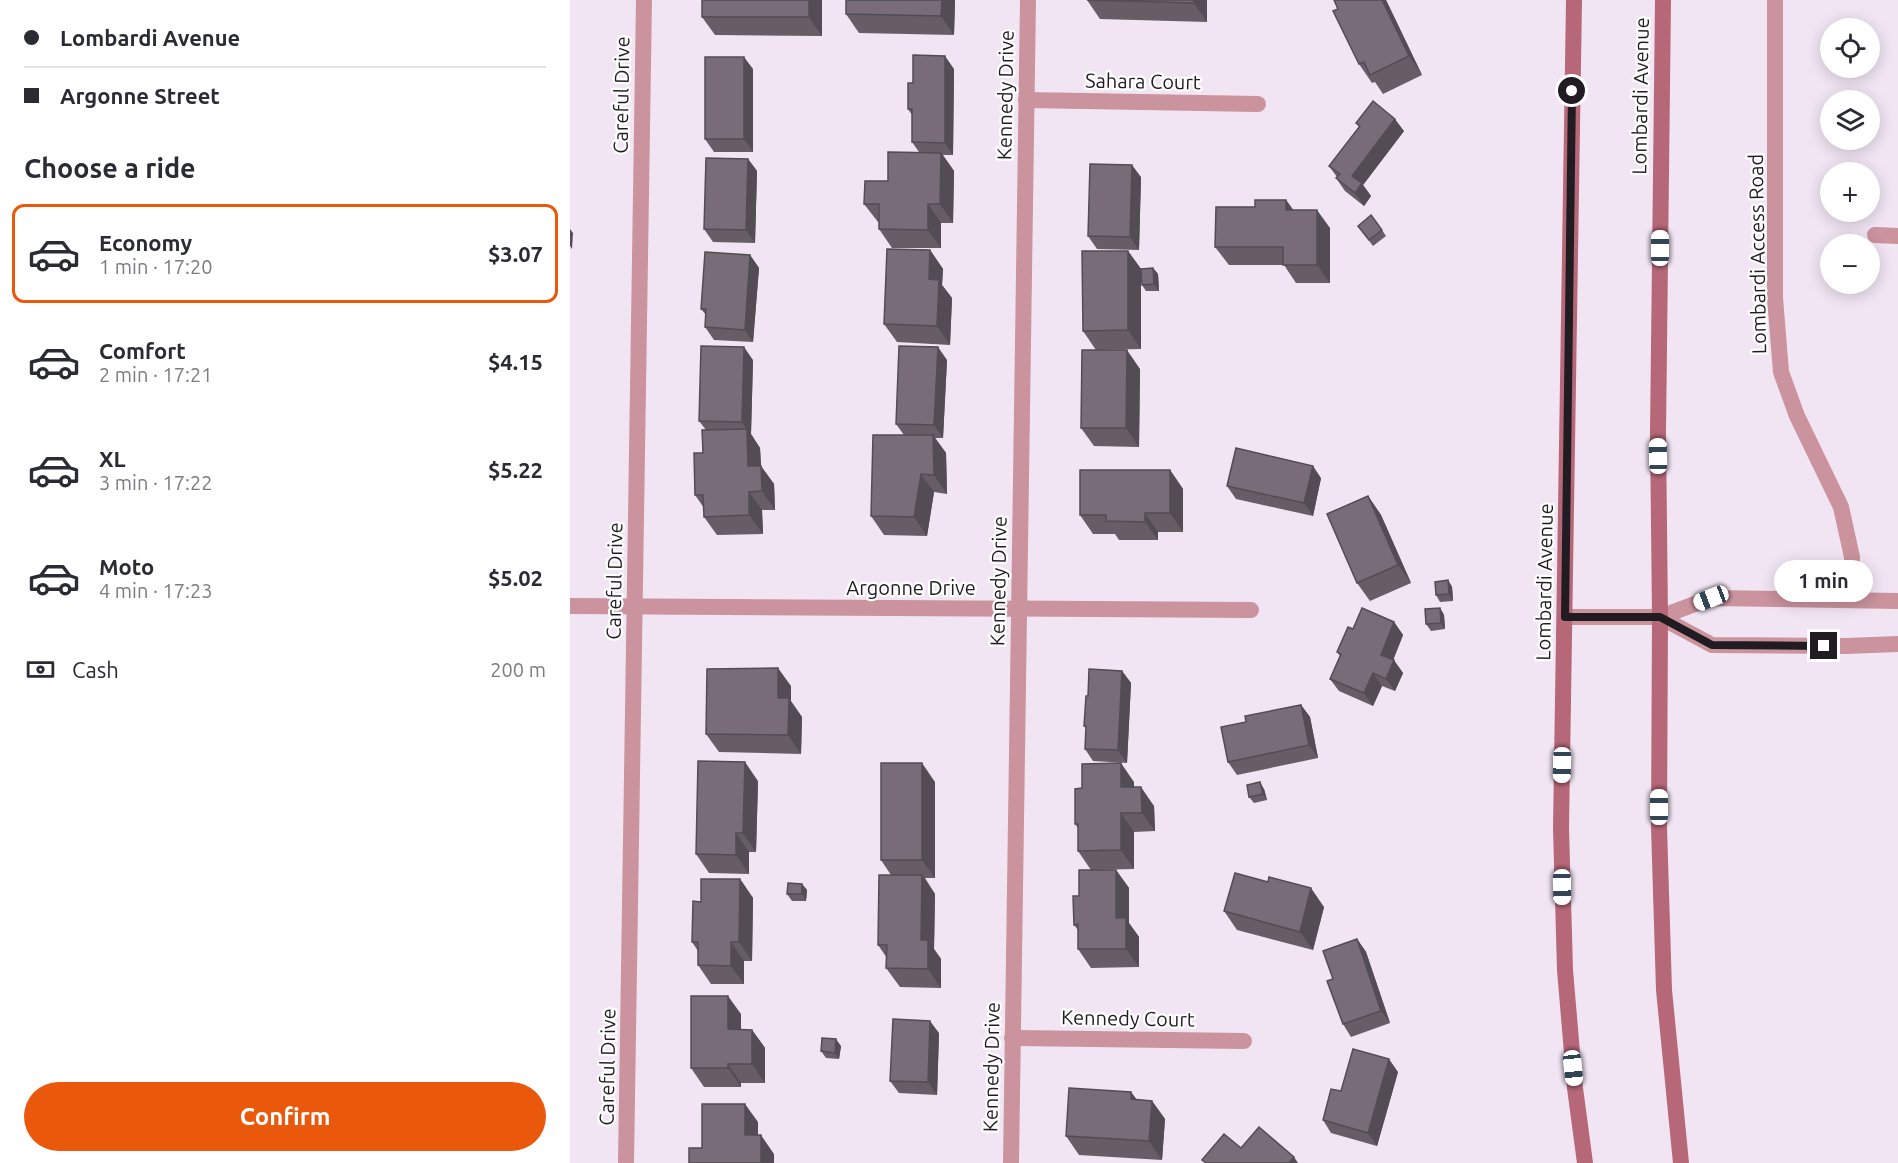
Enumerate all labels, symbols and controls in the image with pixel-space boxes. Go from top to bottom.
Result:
street label: Lombardi Avenue [1627,17,1653,175]
map controls [1820,18,1880,294]
button: locate [1820,18,1880,78]
text: Lombardi Avenue [60,25,240,50]
street label: Kennedy Drive [992,30,1018,160]
street label: Careful Drive [608,36,634,154]
street label: Sahara Court [1085,68,1201,94]
route start [1558,77,1585,104]
text: Argonne Street [60,83,220,108]
button: layers [1820,90,1880,150]
text: Choose a ride [24,153,196,183]
street label: Lombardi Access Road [1744,154,1770,354]
button: + [1820,162,1880,222]
icon: car [27,227,81,281]
text: Economy [99,230,192,255]
car [1651,230,1669,266]
button: − [1820,234,1880,294]
text: $3.07 [488,241,543,266]
text: 1 min · 17:20 [99,255,213,278]
icon: car [27,335,81,389]
text: Comfort [99,338,186,363]
text: $4.15 [488,349,543,374]
text: 2 min · 17:21 [99,363,213,386]
car [1649,438,1667,474]
icon: car [27,443,81,497]
text: XL [99,446,126,471]
text: $5.22 [488,457,543,482]
text: 3 min · 17:22 [99,471,213,494]
street label: Lombardi Avenue [1531,503,1557,661]
street label: Kennedy Drive [985,516,1011,646]
street label: Careful Drive [601,522,627,640]
icon: car [27,551,81,605]
text: Moto [99,554,154,579]
callout: 1 min [1774,559,1874,601]
text: $5.02 [488,565,543,590]
text: 1 min [1798,569,1849,592]
street label: Argonne Drive [846,576,976,599]
text: 4 min · 17:23 [99,579,213,602]
car [1691,583,1731,613]
route end [1810,632,1837,659]
icon: cash [24,653,57,686]
text: Cash [72,657,119,682]
text: 200 m [490,658,546,681]
car [1553,747,1571,783]
car [1650,789,1668,825]
car [1553,869,1571,905]
street label: Kennedy Drive [978,1002,1004,1132]
street label: Kennedy Court [1061,1005,1195,1031]
street label: Careful Drive [594,1008,620,1126]
car [1562,1049,1584,1087]
button: Confirm [24,1082,546,1151]

